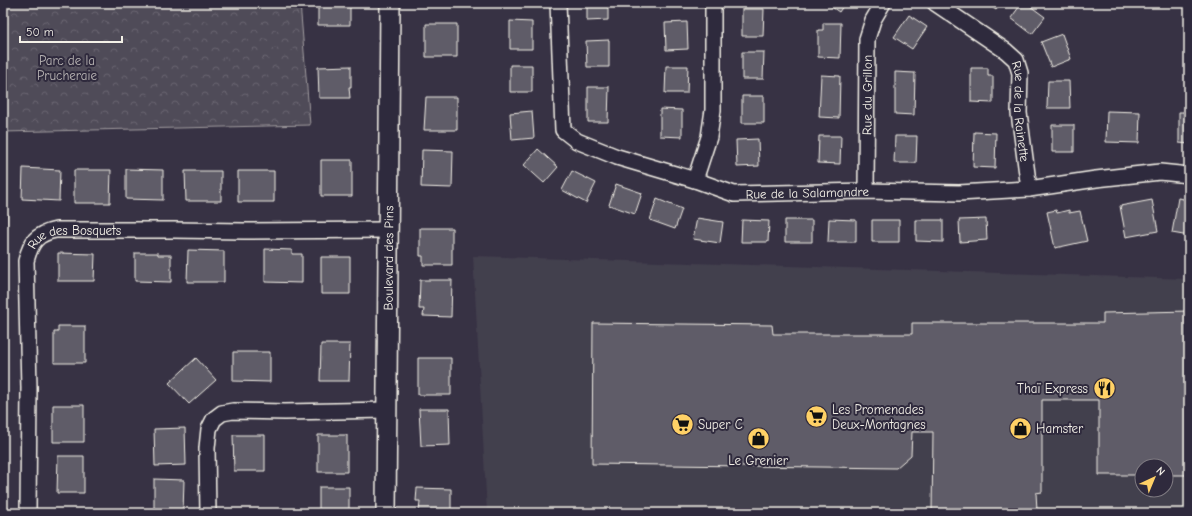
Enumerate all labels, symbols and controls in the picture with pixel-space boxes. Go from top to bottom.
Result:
scale bar [20,18,122,44]
text: 50 m [26,25,54,39]
park label: Parc de la Prucheraie [37,53,97,83]
street label: Rue du Grillon [859,55,875,135]
street label: Rue de la Rainette [1009,59,1032,163]
street label: Rue de la Salamandre [745,184,870,202]
street label: Boulevard des Pins [381,205,396,311]
street label: Rue des Bosquets [24,223,121,252]
restaurant icon: Thaï Express [1091,375,1117,401]
place label: Thaï Express [1017,381,1088,396]
place label: Les Promenades Deux-Montagnes [832,402,926,432]
supermarket icon: Les Promenades Deux-Montagnes [804,403,830,429]
supermarket icon: Super C [669,411,695,437]
shop icon: Hamster [1008,415,1034,441]
place label: Super C [698,417,743,432]
place label: Hamster [1036,421,1084,436]
shop icon: Le Grenier [745,425,771,451]
place label: Le Grenier [728,453,789,468]
north arrow [1134,458,1174,498]
text: N [1153,464,1168,478]

